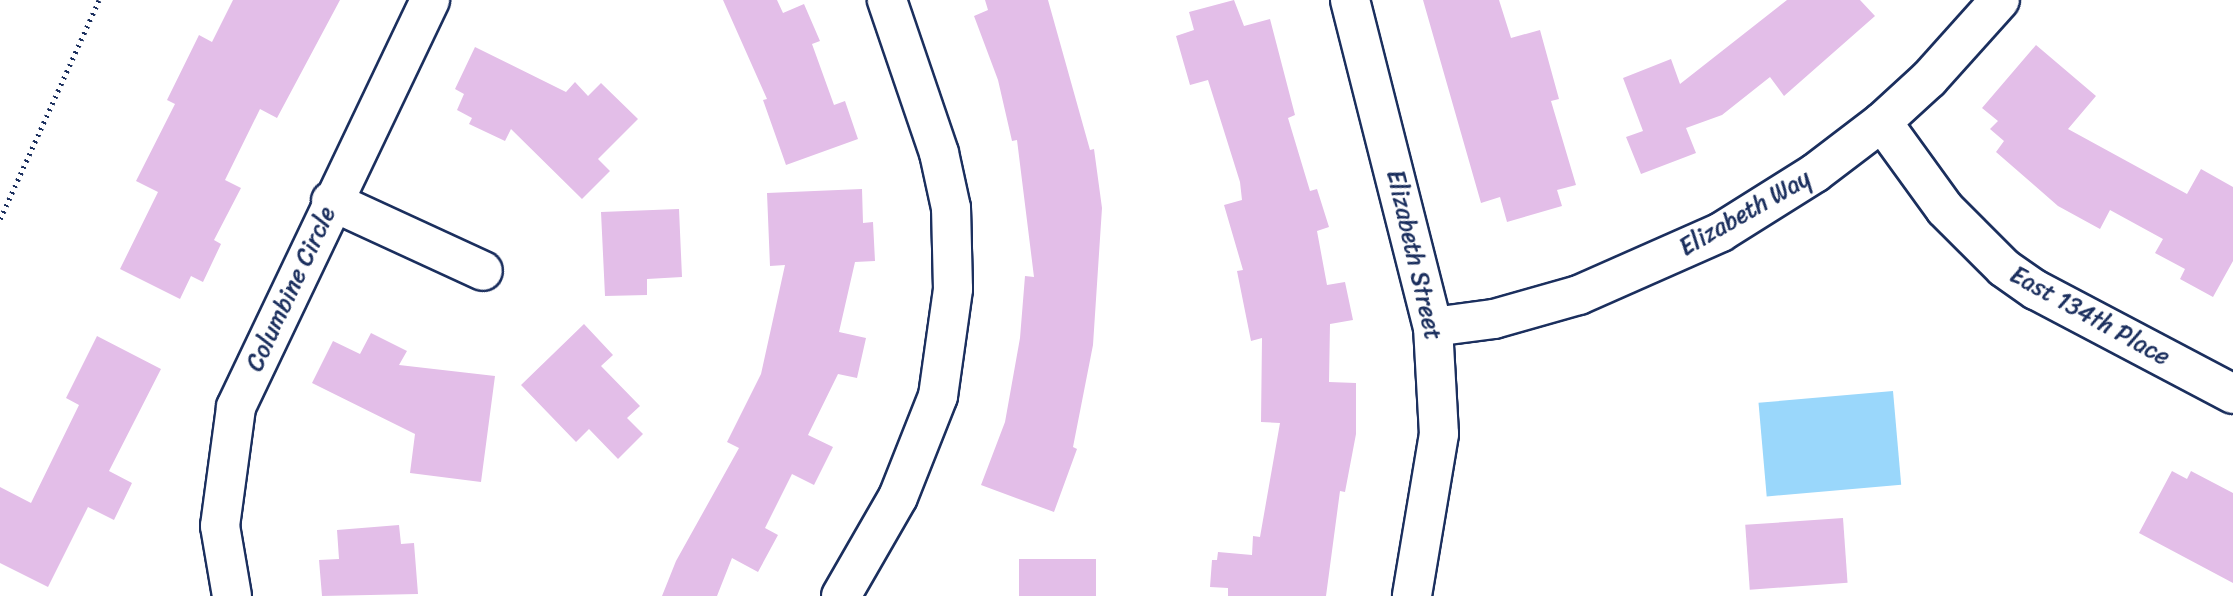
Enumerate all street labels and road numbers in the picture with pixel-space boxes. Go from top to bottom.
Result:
street label: Elizabeth Way [1674,164,1816,262]
street label: Elizabeth Street [1380,167,1448,343]
street label: Columbine Circle [240,202,342,376]
street label: East 134th Place [2005,260,2175,372]

